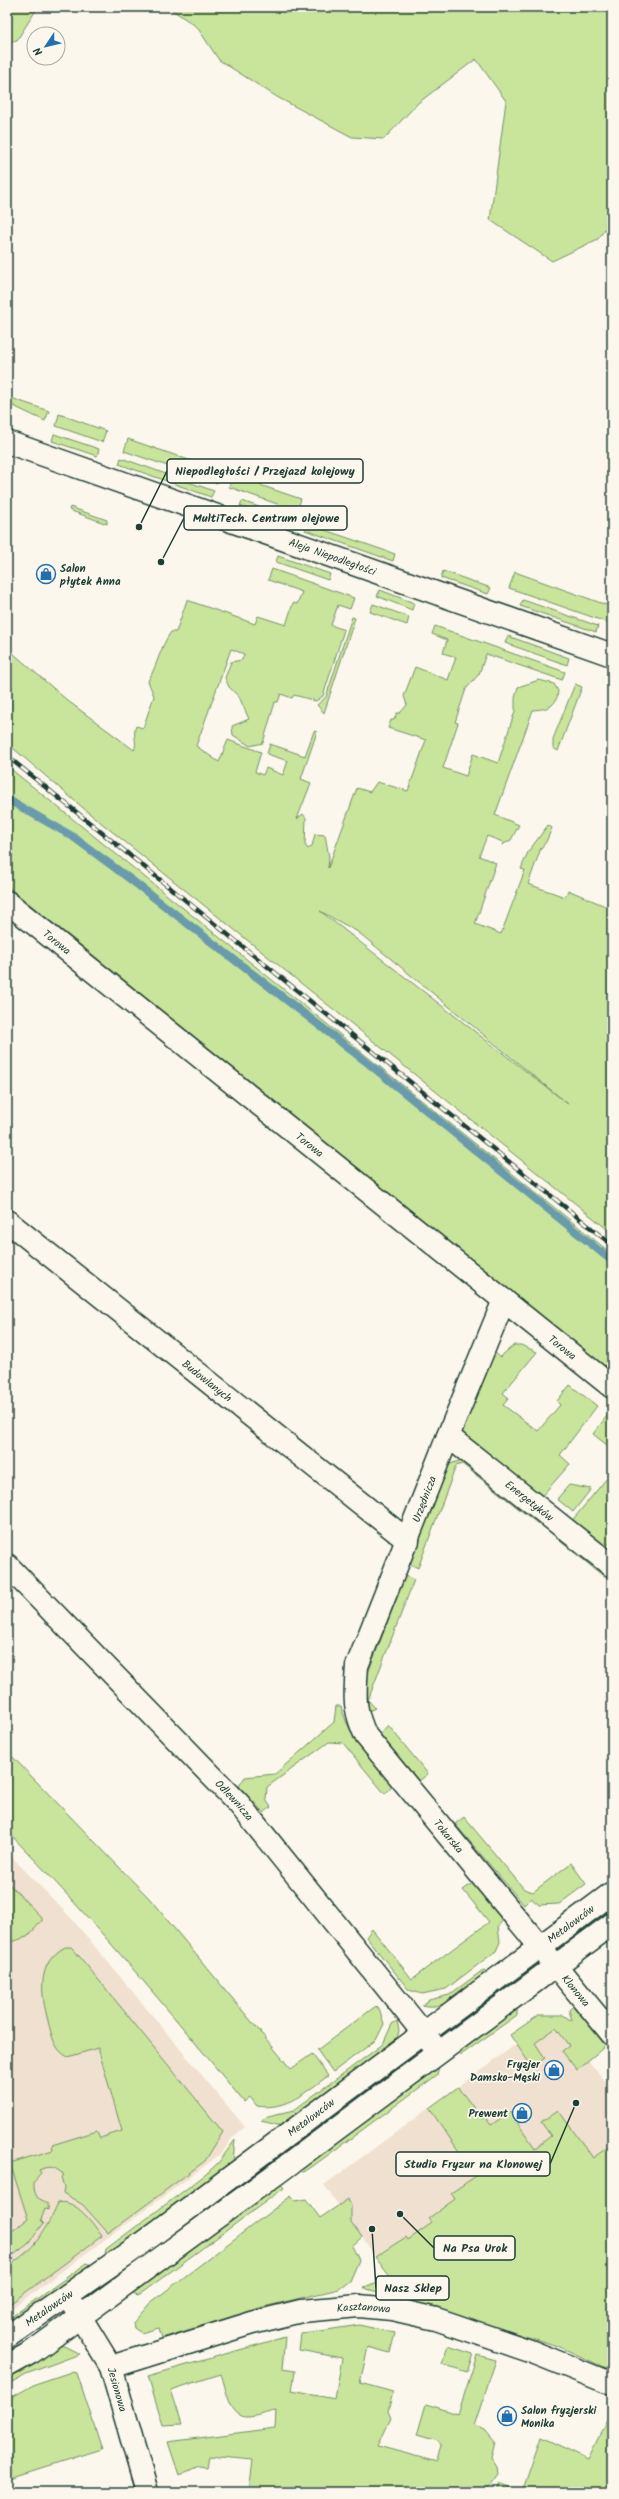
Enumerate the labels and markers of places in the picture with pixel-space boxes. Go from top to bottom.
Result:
callout: Niepodległości / Przejazd kolejowy [167,459,363,483]
callout: MultiTech. Centrum olejowe [184,506,347,530]
place label: Salon płytek Anna [59,560,121,591]
shop icon: Salon płytek Anna [35,563,57,585]
place label: Fryzjer Damsko-Męski [470,2056,541,2087]
shop icon: Fryzjer Damsko-Męski [543,2059,565,2081]
shop icon: Prewent [511,2102,533,2124]
place label: Prewent [468,2105,509,2123]
callout: Studio Fryzur na Klonowej [396,2152,550,2176]
callout: Na Psa Urok [434,2236,515,2260]
callout: Nasz Sklep [376,2276,449,2300]
place label: Salon fryzjerski Monika [521,2402,597,2433]
shop icon: Salon fryzjerski Monika [496,2405,518,2427]

